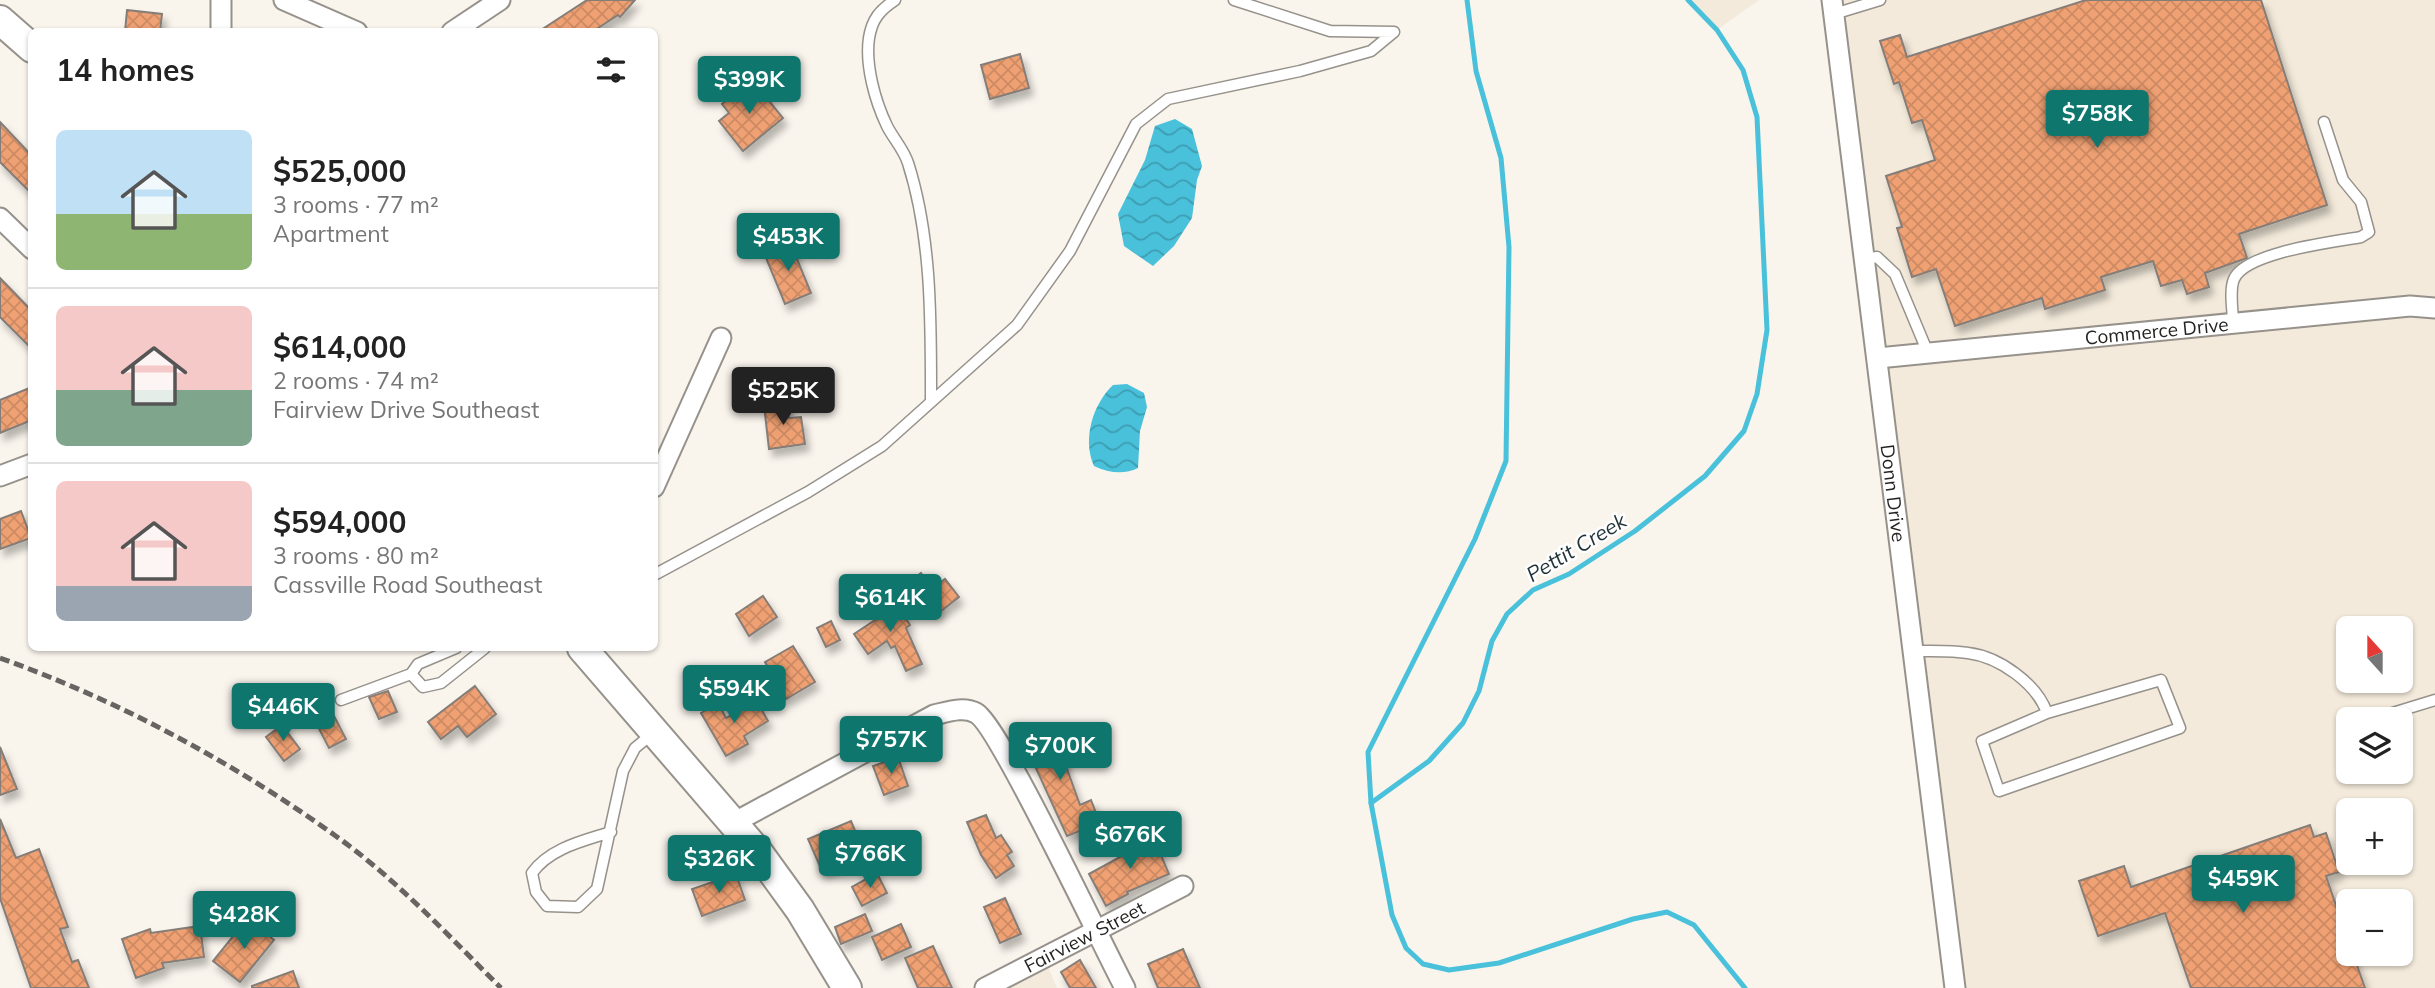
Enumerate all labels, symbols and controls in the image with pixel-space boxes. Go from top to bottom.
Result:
text: 14 homes [56,51,195,89]
icon: filters [592,51,630,89]
pin: $399K [700,57,798,116]
text: $399K [714,64,784,93]
pin: $758K [2048,90,2146,150]
text: $758K [2062,98,2132,127]
text: $525,000 [273,152,406,190]
icon: home [112,158,196,242]
text: 3 rooms · 77 m² [273,190,439,219]
pin: $453K [739,214,837,273]
text: Apartment [273,219,389,248]
text: $453K [753,221,823,250]
street label: Commerce Drive [2084,312,2230,350]
text: $614,000 [273,328,406,366]
icon: home [112,334,196,418]
text: 2 rooms · 74 m² [273,366,439,395]
pin: $525K [734,368,832,427]
text: $525K [748,375,818,404]
text: Fairview Drive Southeast [273,395,539,424]
street label: Donn Drive [1875,443,1911,543]
text: $594,000 [273,503,406,541]
water label: Pettit Creek [1521,506,1632,587]
icon: home [112,509,196,593]
text: 3 rooms · 80 m² [273,541,439,570]
text: Cassville Road Southeast [273,570,542,599]
pin: $614K [841,574,939,634]
text: $614K [855,582,925,611]
north arrow [2336,616,2413,693]
map controls [2336,616,2413,966]
pin: $594K [685,666,783,725]
text: $594K [699,673,769,702]
pin: $446K [234,684,332,743]
text: $446K [248,691,318,720]
button: layers [2336,707,2413,784]
pin: $757K [842,716,940,776]
pin: $700K [1011,722,1109,782]
text: $757K [856,724,926,753]
text: $700K [1025,730,1095,759]
button: + [2336,798,2413,875]
pin: $676K [1081,812,1179,871]
text: $676K [1095,819,1165,848]
pin: $766K [821,830,919,890]
pin: $326K [670,836,768,895]
text: $766K [835,838,905,867]
text: $326K [684,843,754,872]
pin: $459K [2194,856,2292,915]
text: $459K [2208,863,2278,892]
button: − [2336,889,2413,966]
pin: $428K [195,892,293,951]
street label: Fairview Street [1020,896,1149,978]
text: $428K [209,899,279,928]

